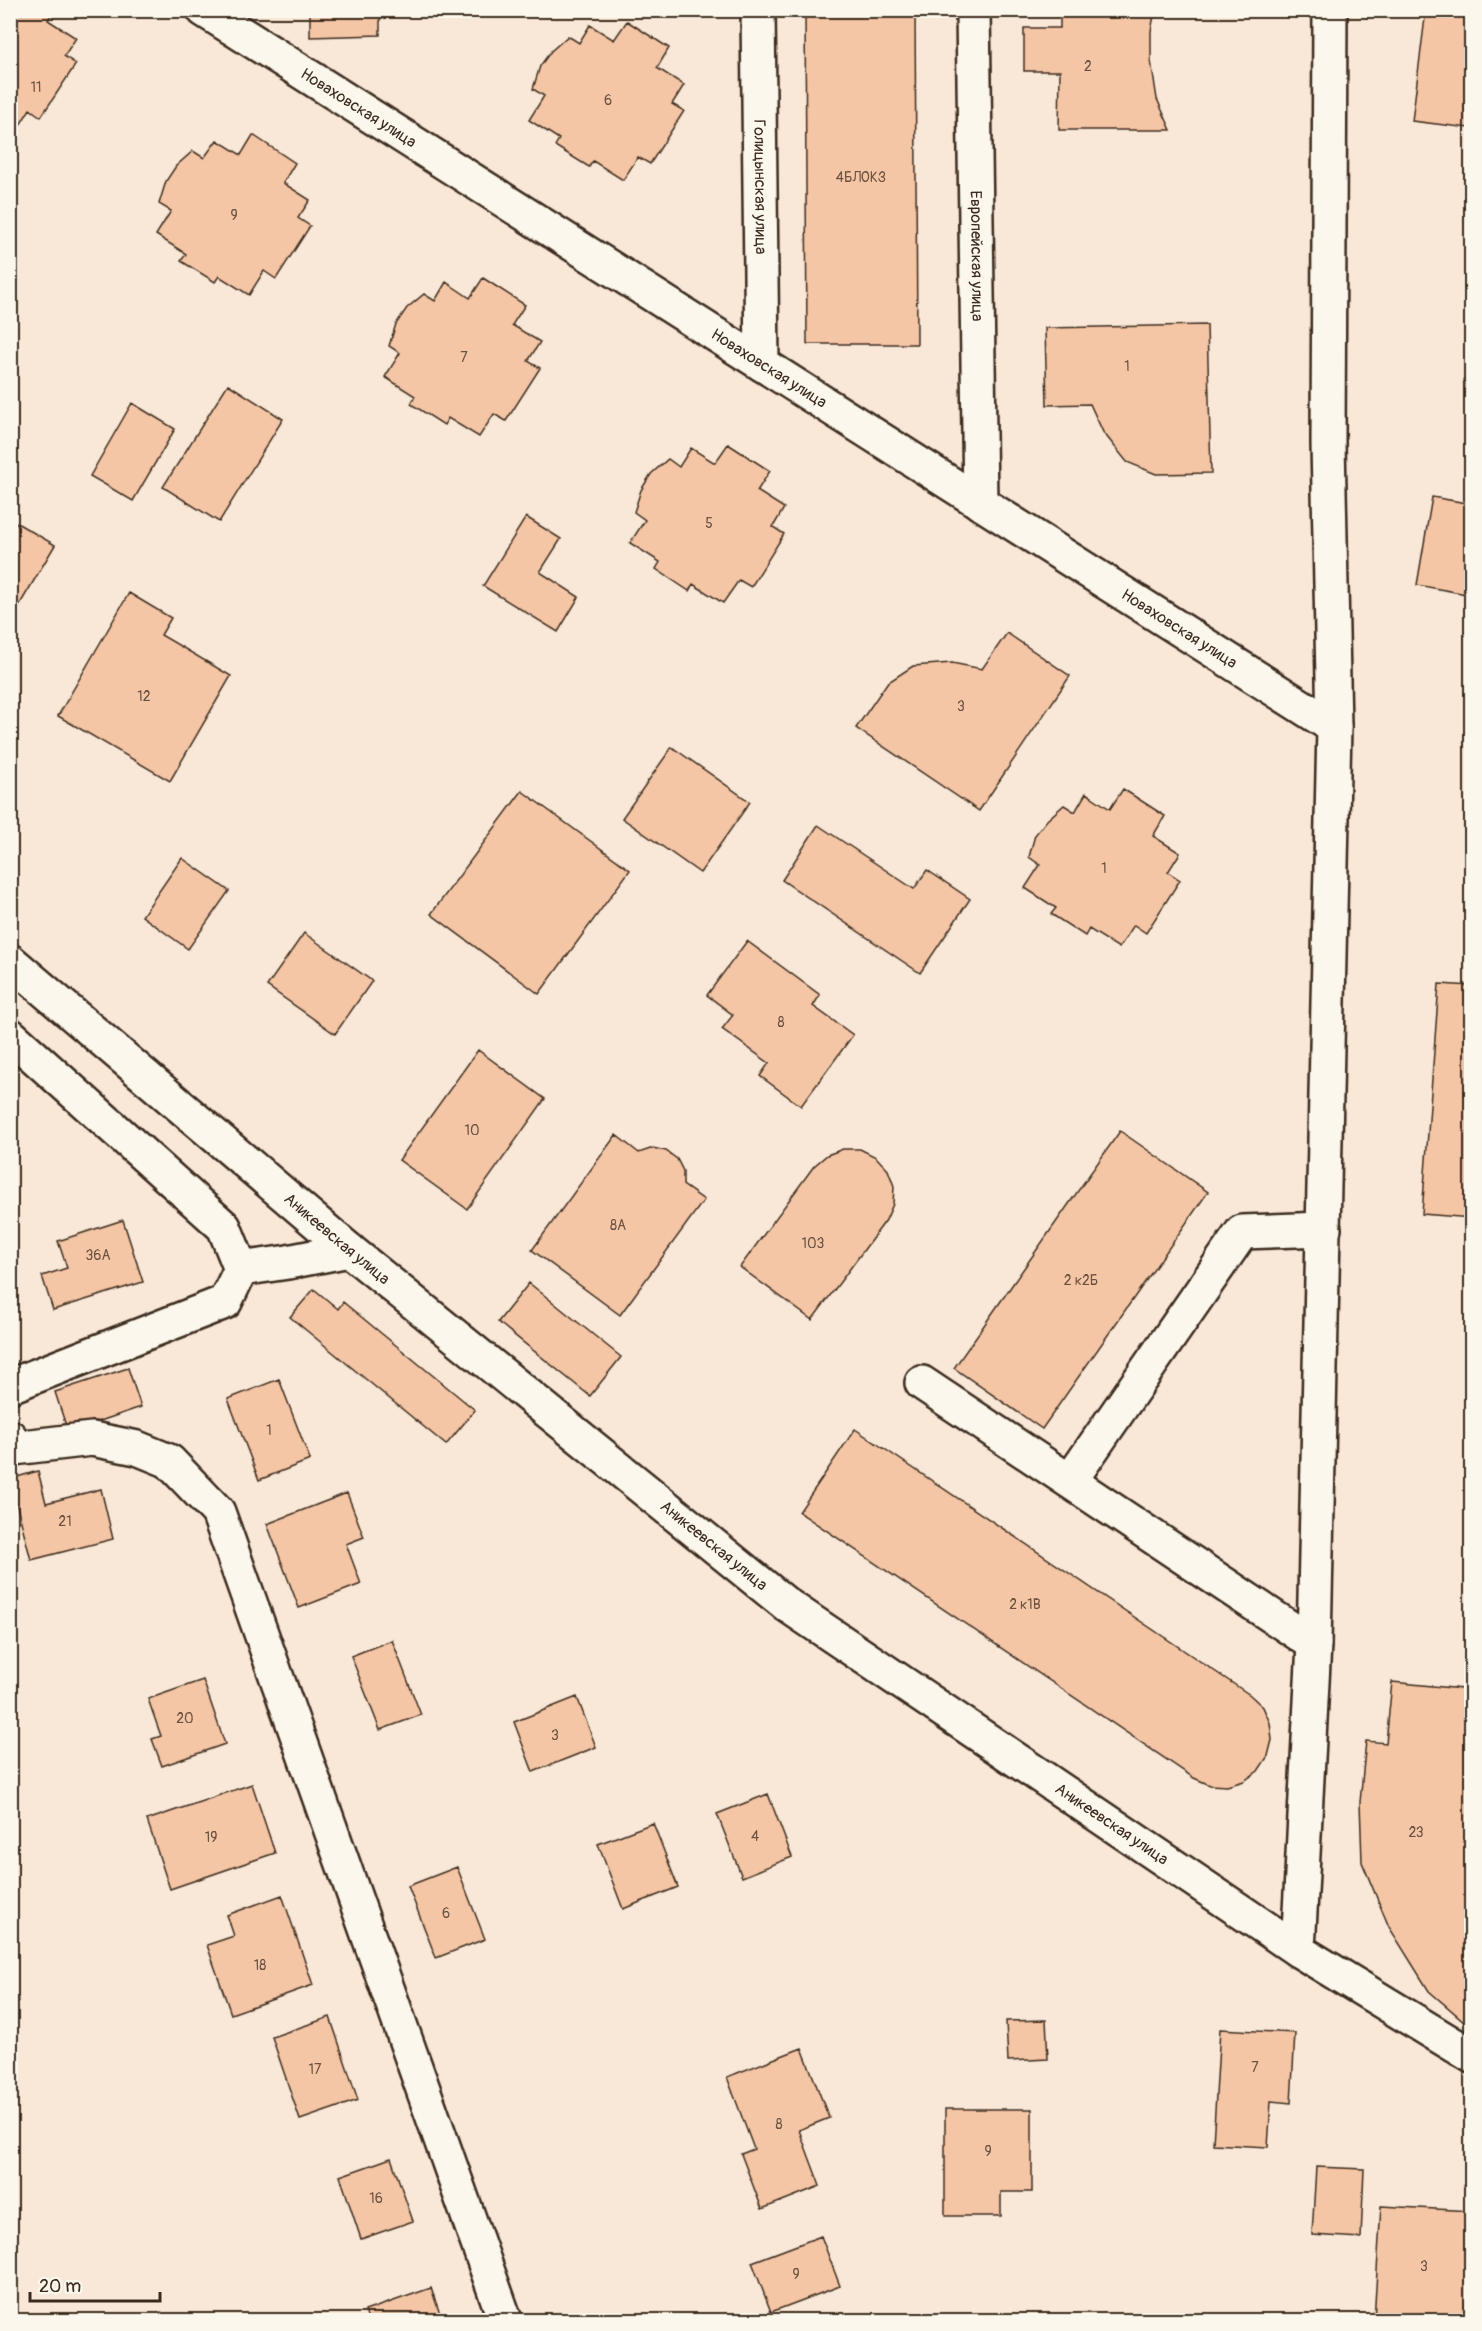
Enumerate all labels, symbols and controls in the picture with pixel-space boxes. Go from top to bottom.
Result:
house number: 2 [1084,58,1092,75]
street label: Новаховская улица [297,64,420,152]
house number: 11 [31,79,41,96]
house number: 6 [604,92,612,109]
street label: Голицынская улица [749,119,771,255]
house number: 4БЛОКЗ [836,169,886,186]
street label: Европейская улица [966,190,987,322]
house number: 9 [230,207,238,224]
street label: Новаховская улица [707,324,831,413]
house number: 7 [460,349,468,366]
house number: 1 [1124,358,1130,375]
house number: 5 [705,515,713,532]
street label: Новаховская улица [1118,585,1241,673]
house number: 12 [137,688,151,705]
house number: 3 [957,698,965,715]
house number: 1 [1101,860,1107,877]
house number: 8 [777,1014,785,1031]
house number: 10 [464,1122,480,1139]
street label: Аникеевская улица [280,1189,394,1289]
house number: 8А [610,1217,626,1234]
house number: 103 [802,1235,825,1252]
house number: 36А [85,1247,111,1264]
house number: 2 к2Б [1064,1272,1098,1289]
house number: 1 [266,1422,272,1439]
street label: Аникеевская улица [656,1496,771,1595]
house number: 21 [58,1513,72,1530]
house number: 2 к1В [1009,1596,1041,1613]
house number: 20 [176,1710,194,1727]
house number: 3 [551,1727,559,1744]
street label: Аникеевская улица [1051,1779,1172,1869]
house number: 23 [1408,1824,1424,1841]
house number: 4 [751,1828,759,1845]
house number: 19 [205,1829,217,1846]
house number: 6 [442,1905,450,1922]
house number: 18 [254,1957,266,1974]
house number: 7 [1251,2059,1259,2076]
house number: 17 [309,2061,322,2078]
house number: 8 [775,2116,783,2133]
house number: 9 [984,2143,992,2160]
house number: 16 [369,2190,383,2207]
house number: 3 [1420,2258,1428,2275]
scale bar [30,2265,160,2303]
house number: 9 [792,2266,800,2283]
text: 20 m [39,2275,81,2298]

